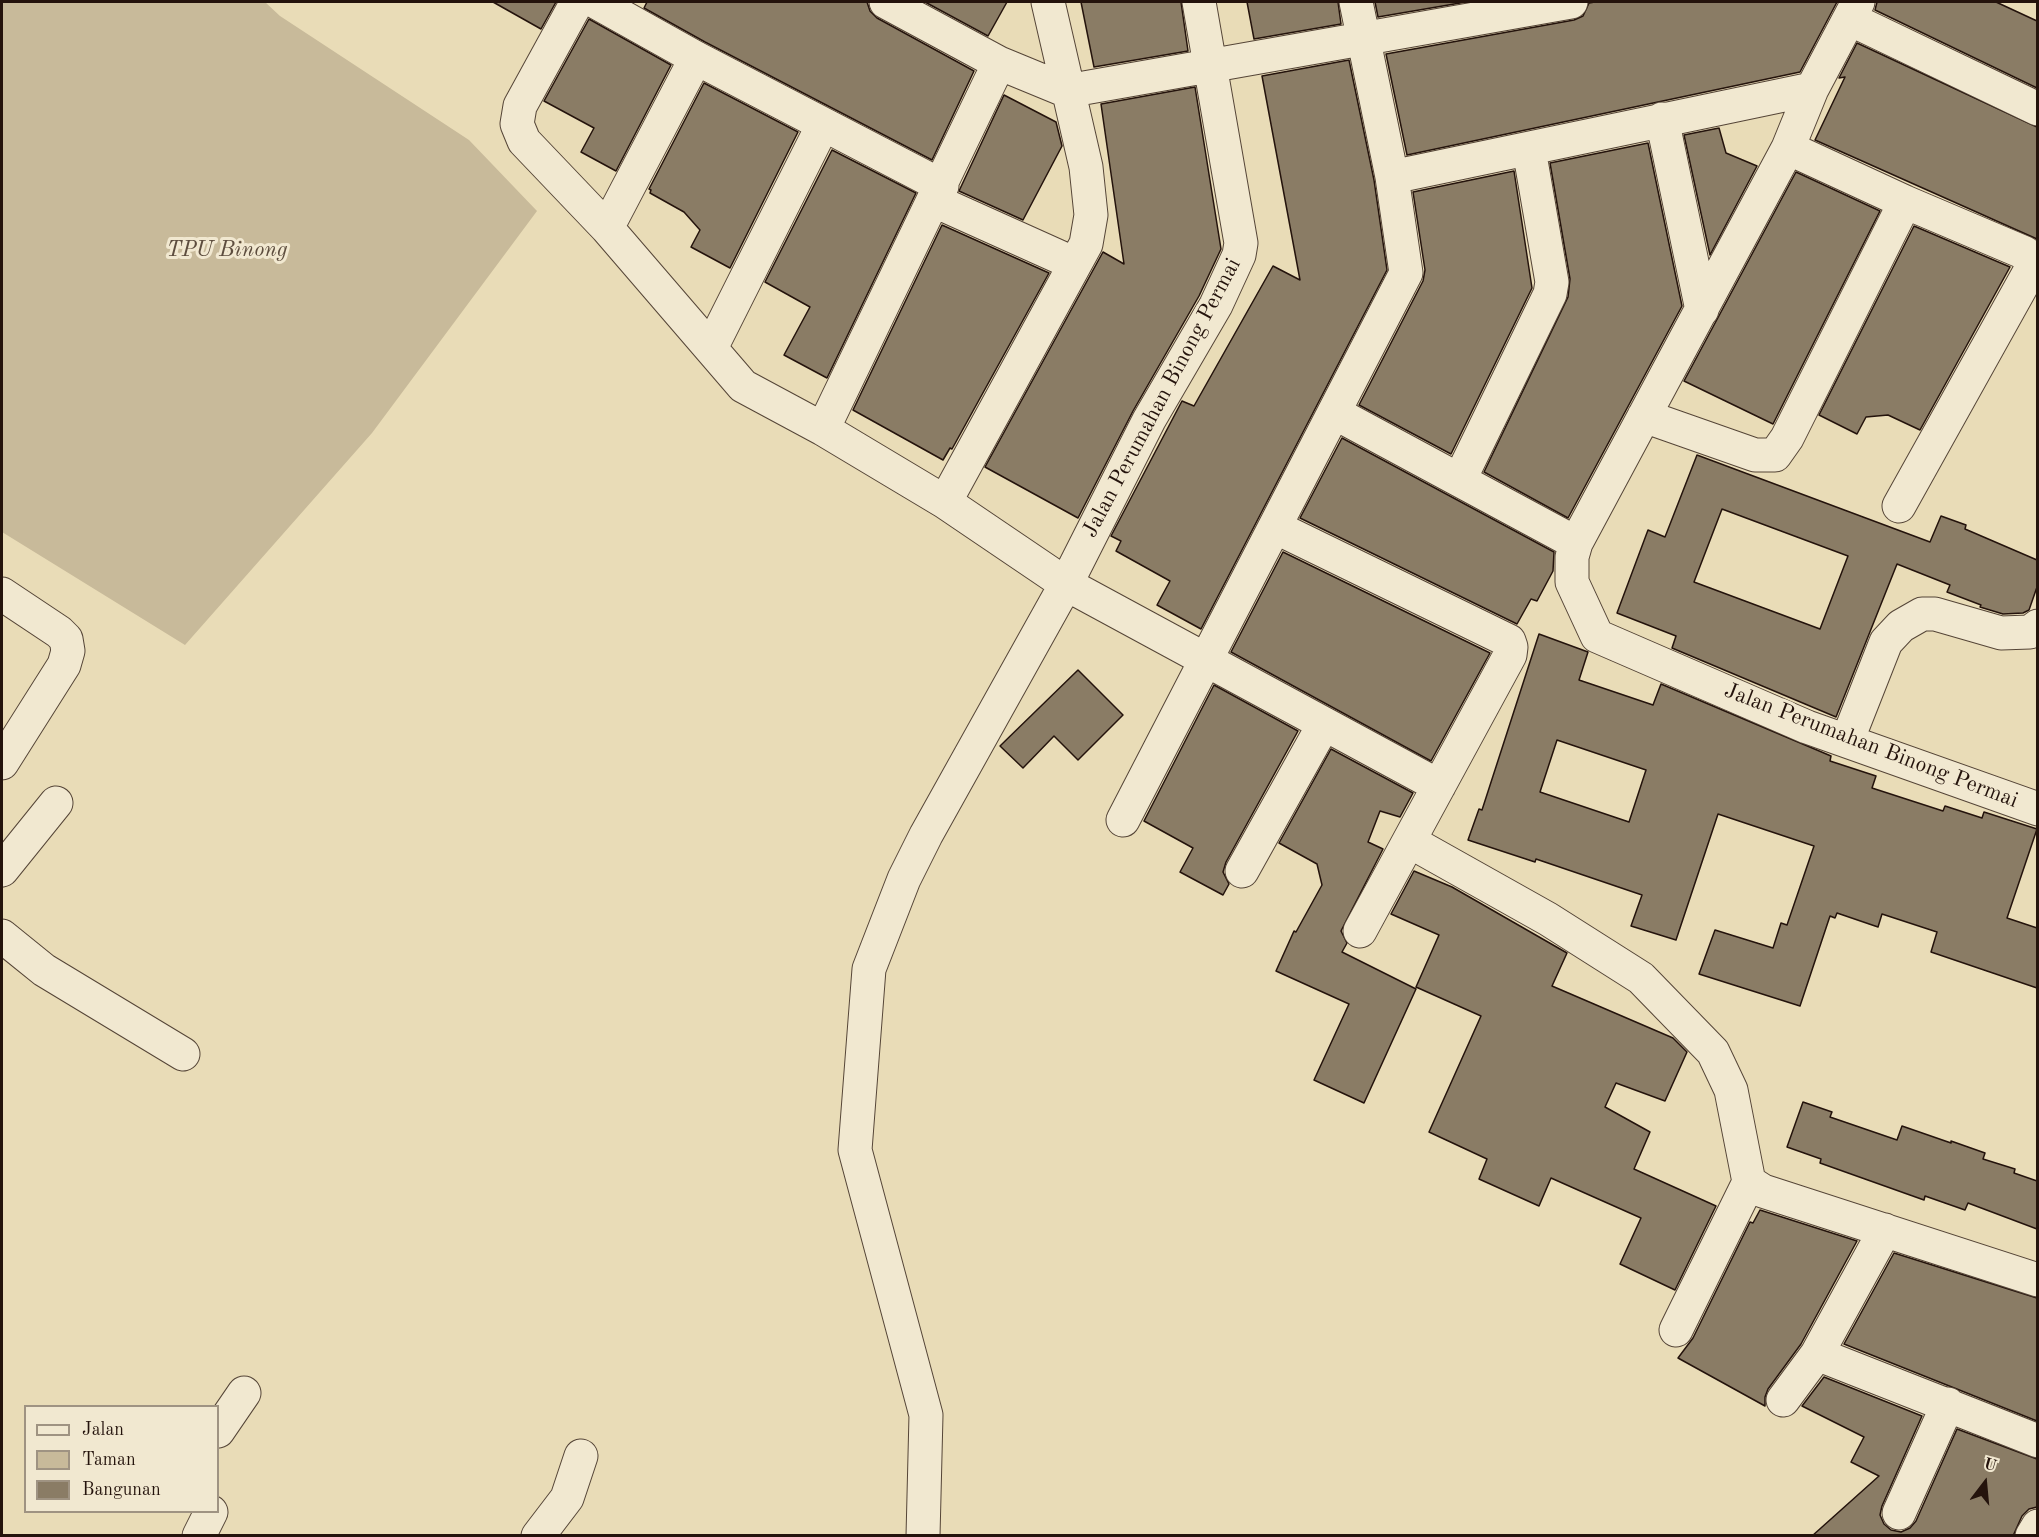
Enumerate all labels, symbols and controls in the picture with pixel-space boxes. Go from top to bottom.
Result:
park label: TPU Binong [167,237,287,263]
street label: Jalan Perumahan Binong Permai [1077,254,1247,542]
street label: Jalan Perumahan Binong Permai [1720,678,2022,814]
legend [24,1405,219,1513]
text: Jalan [82,1421,124,1439]
text: Taman [82,1451,136,1469]
north arrow [1955,1453,2015,1513]
text: U [1982,1456,1998,1475]
text: Bangunan [82,1481,161,1499]

